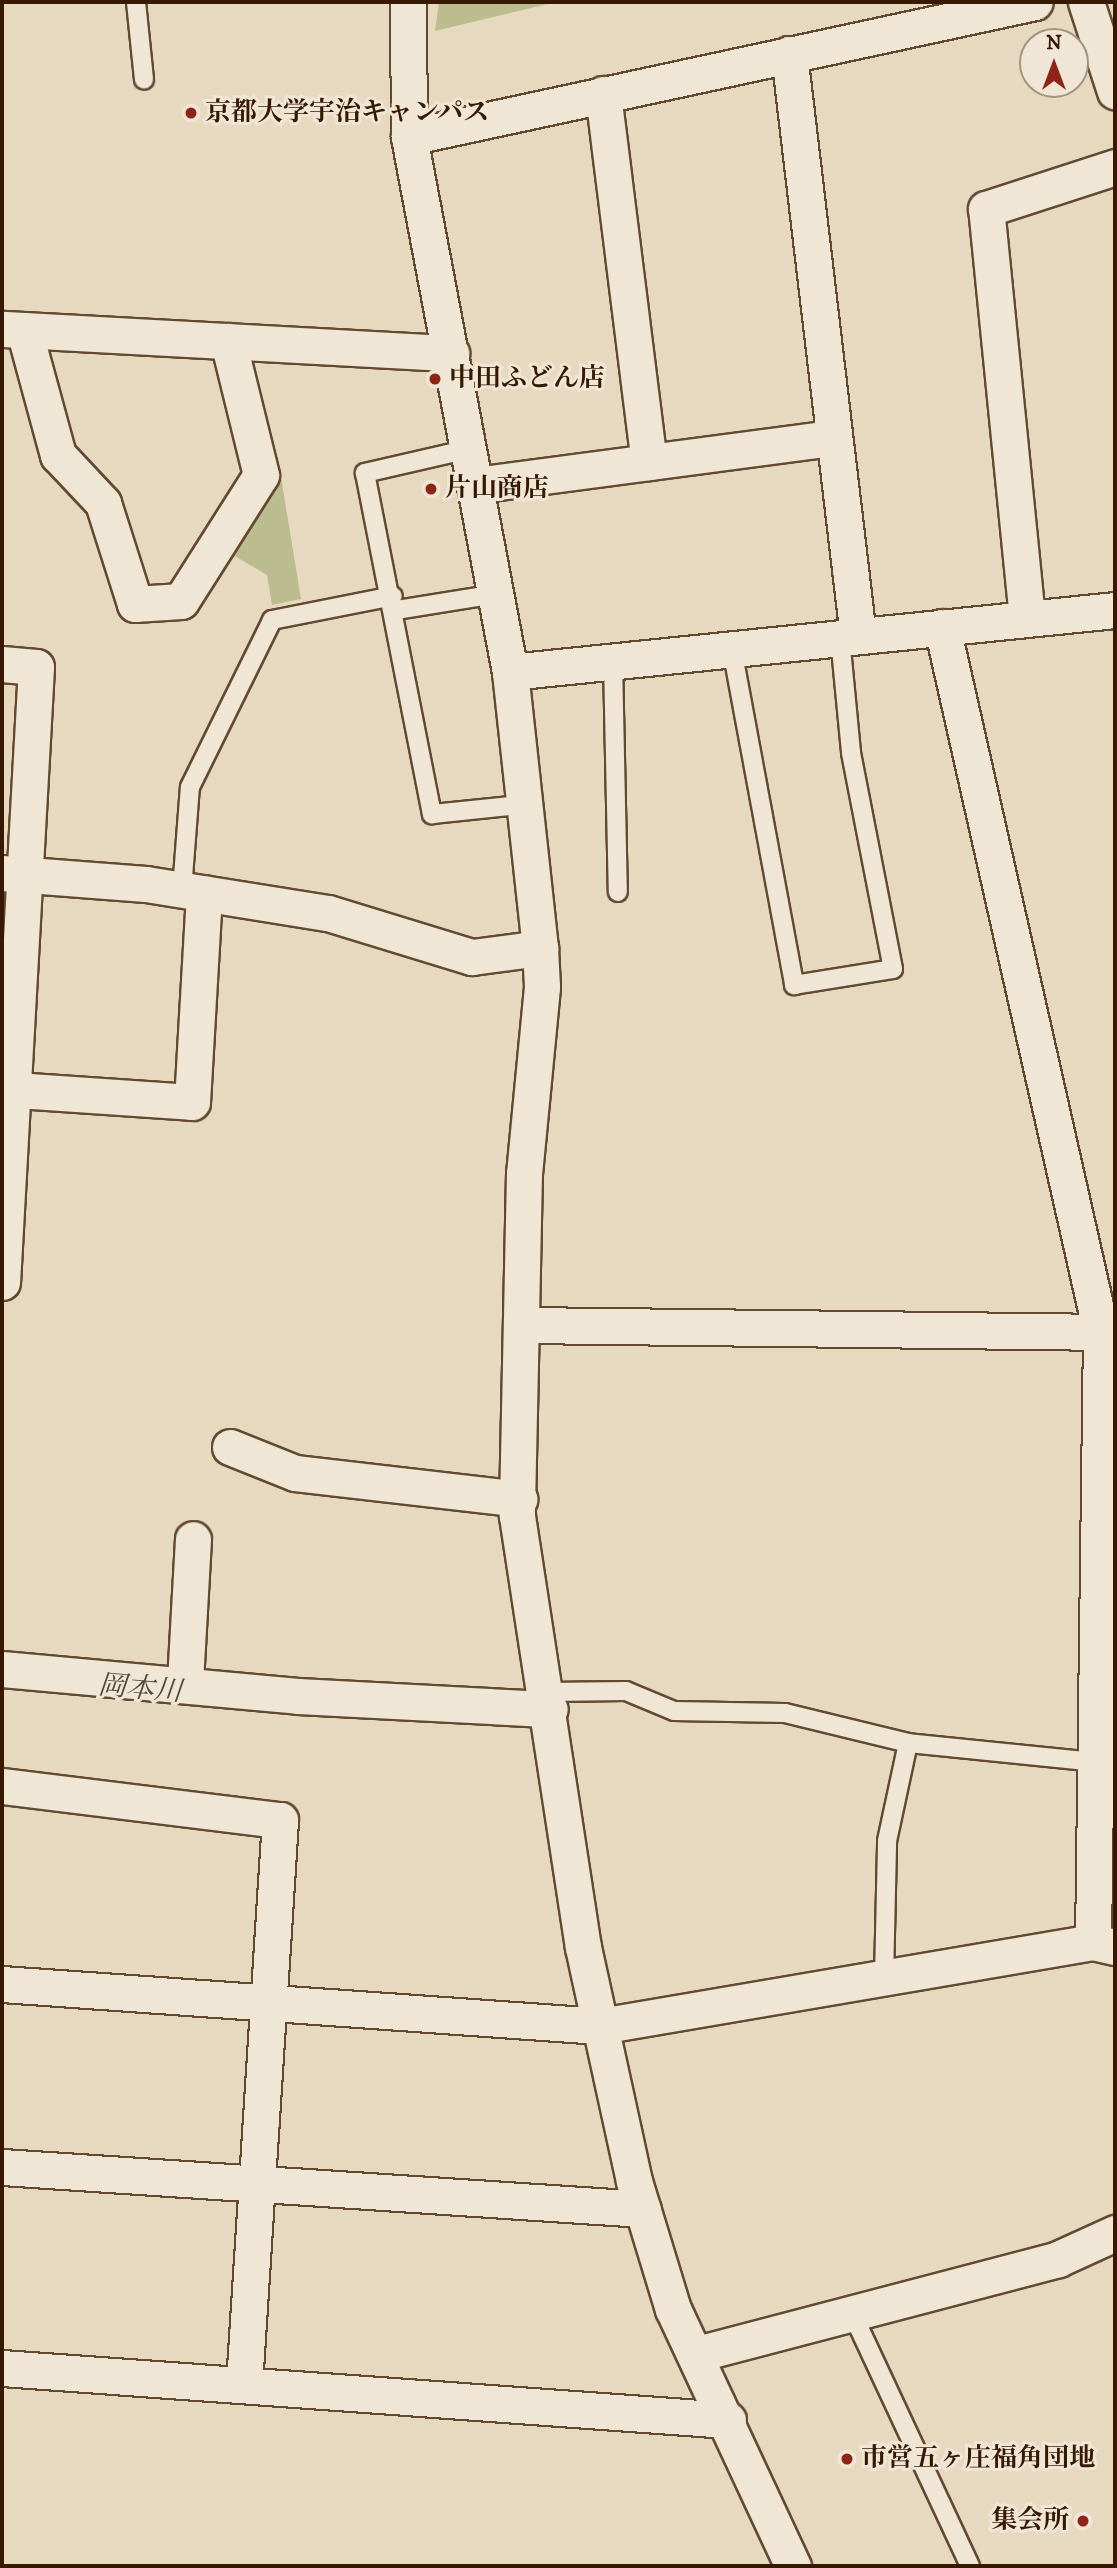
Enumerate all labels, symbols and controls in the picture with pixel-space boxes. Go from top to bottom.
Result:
north arrow [1019,28,1089,98]
text: N [1046,32,1062,55]
place label: 京都大学宇治キャンパス [205,97,491,129]
marker: 京都大学宇治キャンパス [183,105,199,121]
place label: 中田ふどん店 [449,363,605,395]
marker: 中田ふどん店 [427,371,443,387]
place label: 片山商店 [445,473,549,505]
marker: 片山商店 [423,481,439,497]
water label: 岡本川 [97,1669,183,1709]
place label: 市営五ヶ庄福角団地 [861,2443,1095,2475]
marker: 市営五ヶ庄福角団地 [839,2451,855,2467]
place label: 集会所 [991,2505,1069,2537]
marker: 集会所 [1075,2513,1091,2529]

